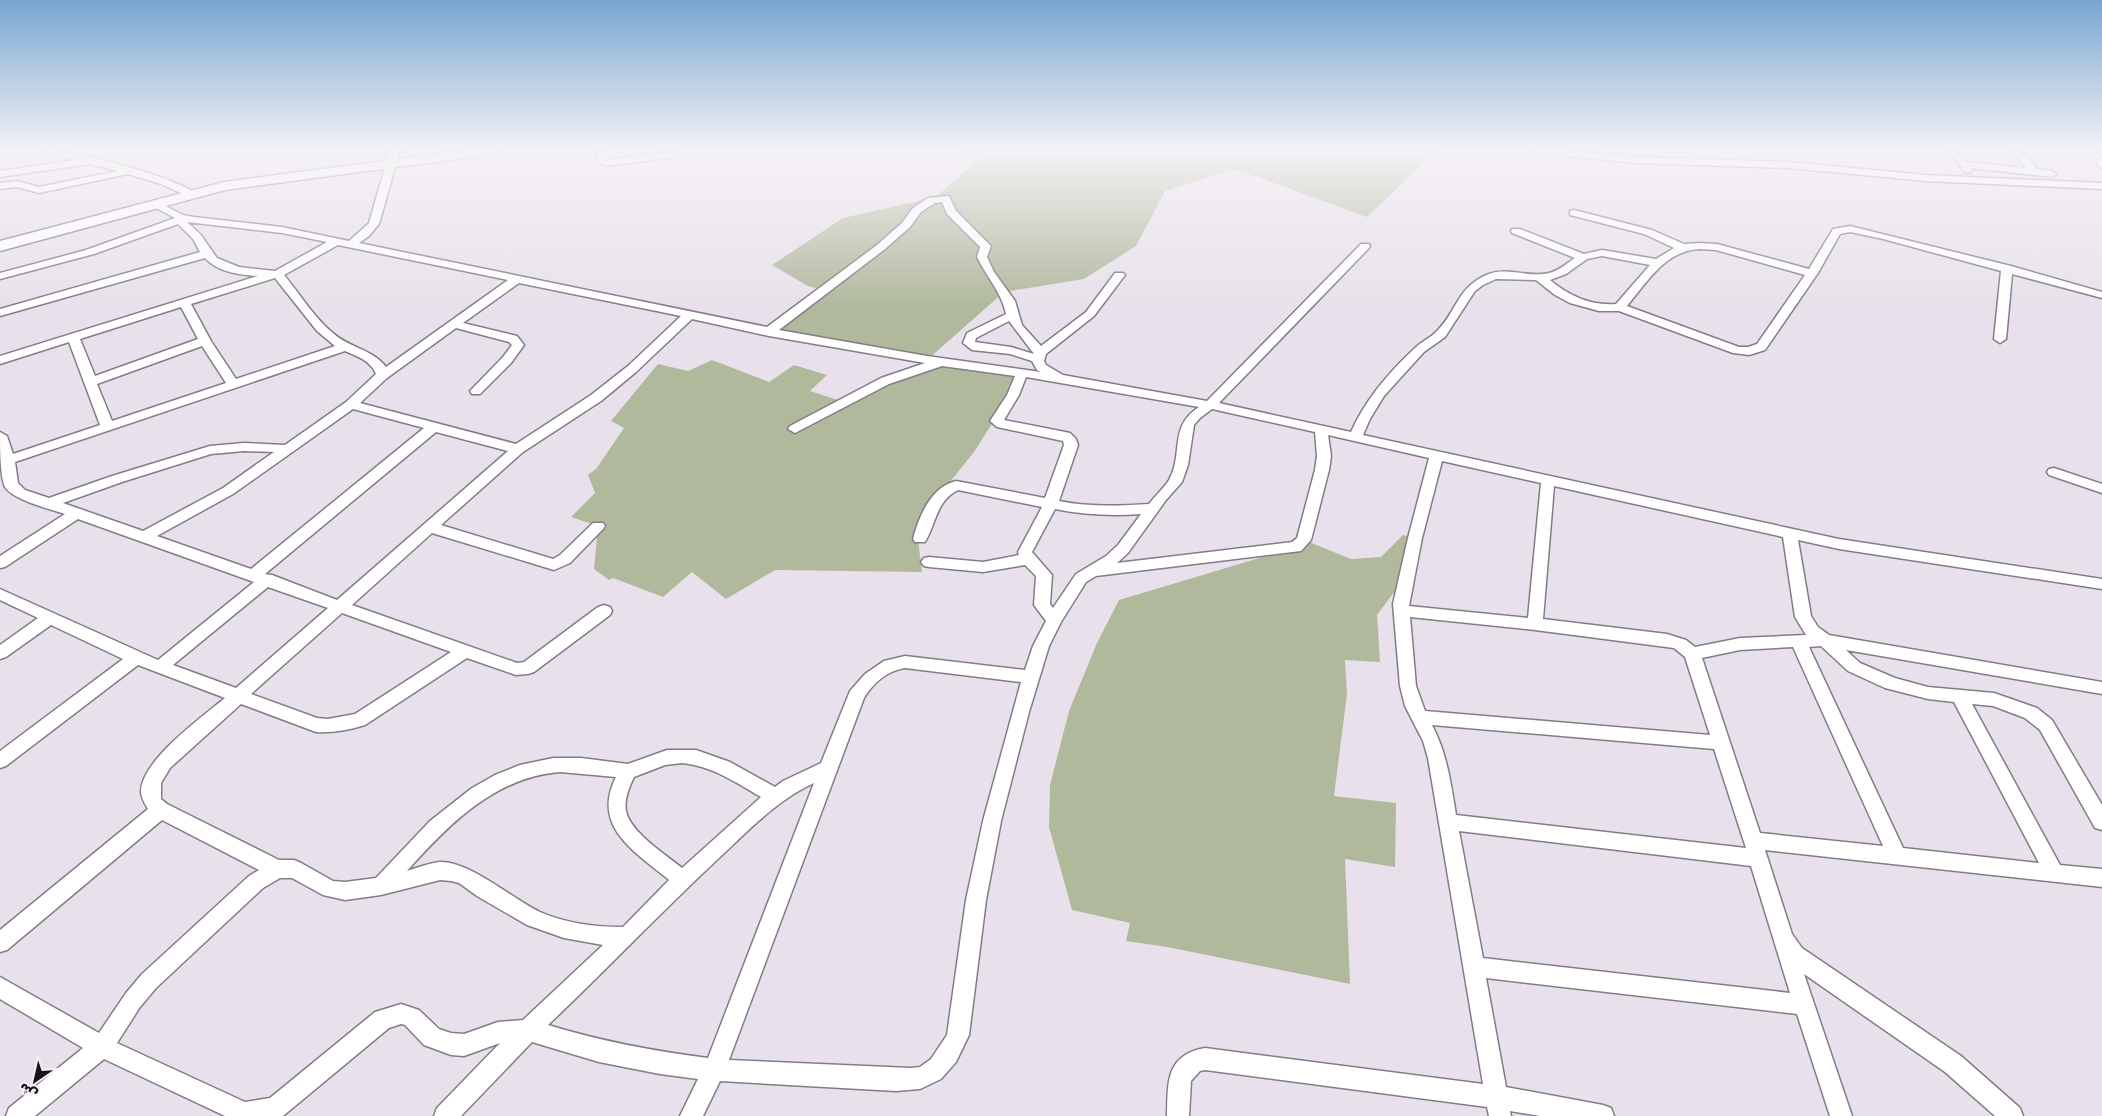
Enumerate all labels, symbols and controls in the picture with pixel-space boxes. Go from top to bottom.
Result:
north arrow [10,1056,60,1106]
text: ش [15,1080,40,1104]

